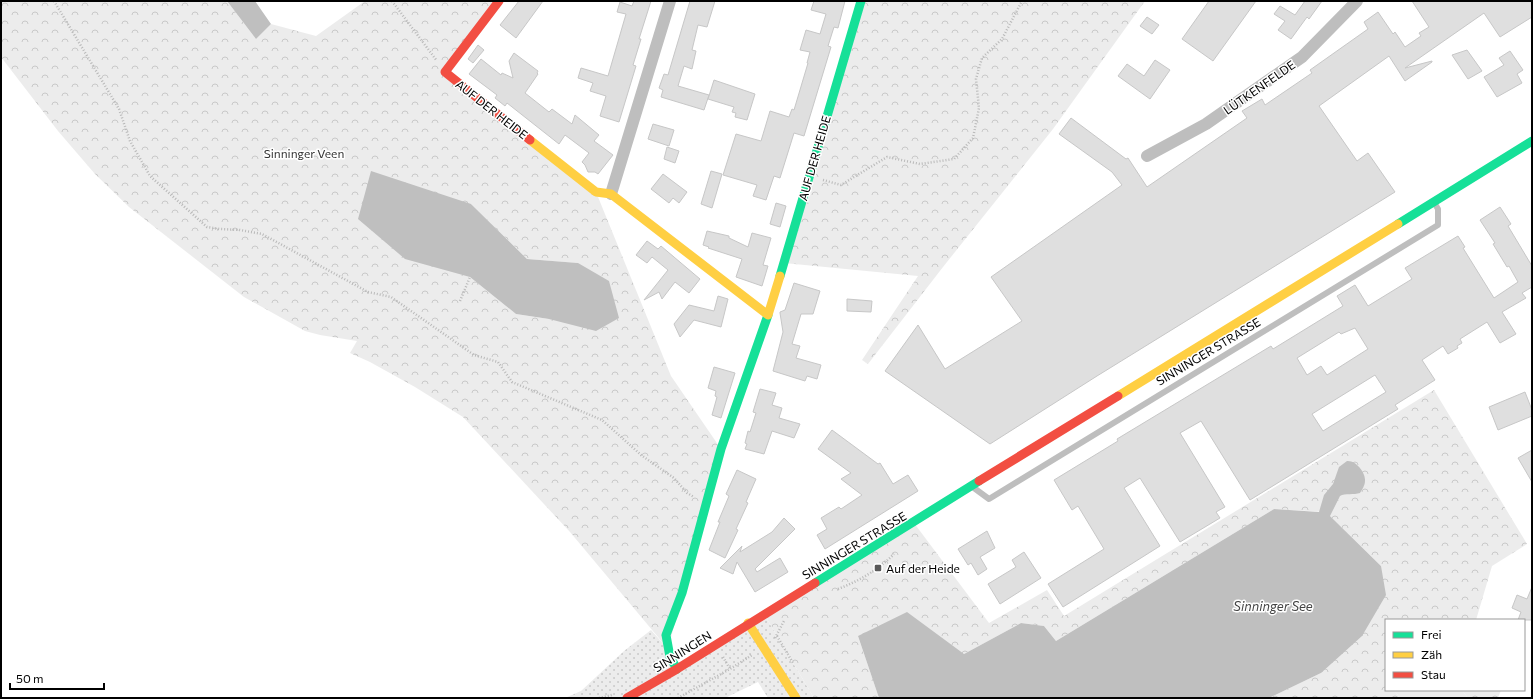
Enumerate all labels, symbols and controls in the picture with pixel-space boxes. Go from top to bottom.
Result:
street label: LÜTKENFELDE [1220,57,1298,117]
street label: AUF DER HEIDE [453,77,531,141]
street label: AUF DER HEIDE [795,114,833,202]
park label: Sinninger Veen [264,146,344,160]
street label: SINNINGER STRASSE [1153,314,1263,388]
street label: SINNINGER STRASSE [799,508,909,582]
place label: Auf der Heide [886,561,960,575]
marker: Auf der Heide [873,563,883,573]
water label: Sinninger See [1233,598,1313,614]
legend [1385,619,1525,691]
text: Frei [1421,627,1442,641]
street label: SINNINGEN [650,628,714,674]
text: Zäh [1421,647,1442,661]
scale bar [10,665,104,691]
text: Stau [1421,667,1446,681]
text: 50 m [16,671,44,685]

